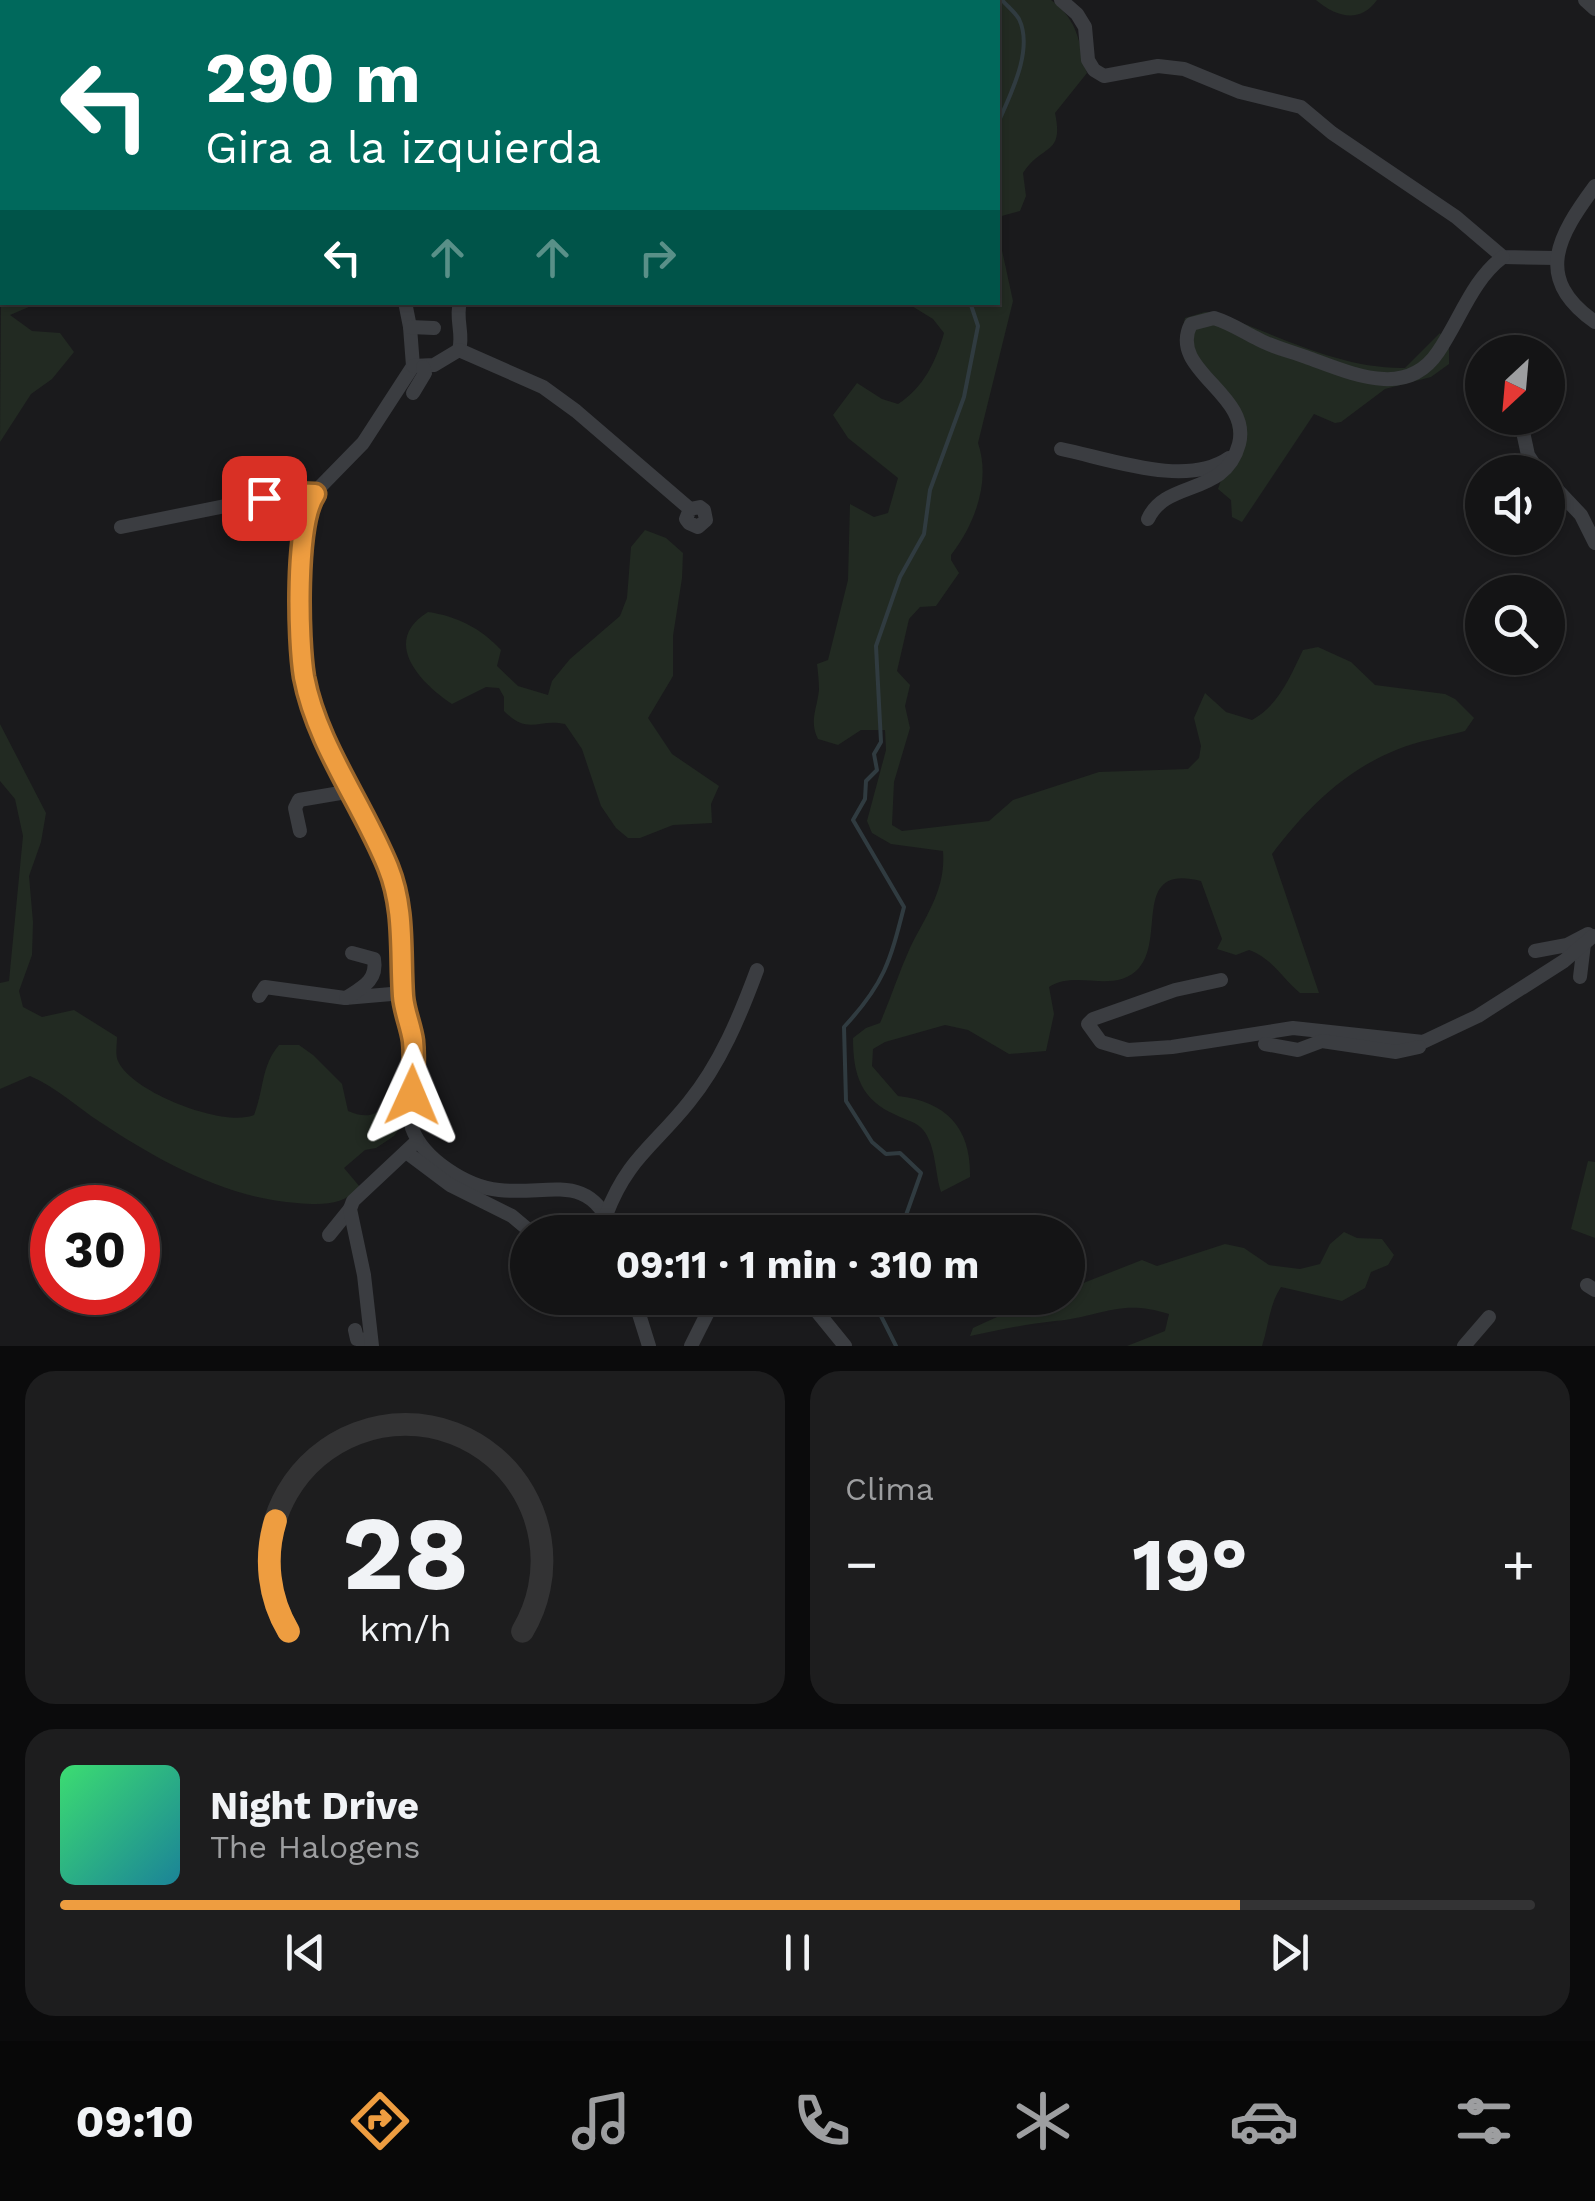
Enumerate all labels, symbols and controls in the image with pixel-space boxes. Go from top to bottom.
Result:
text: 290 m [205,37,421,119]
icon: left [40,40,170,170]
text: Gira a la izquierda [205,121,601,174]
icon: left [315,230,370,285]
icon: ahead [420,230,475,285]
icon: ahead [525,230,580,285]
icon: right [630,230,685,285]
north arrow [1465,335,1565,435]
map controls [1465,335,1565,675]
button: sound [1465,455,1565,555]
pin [222,456,307,541]
icon: arrive [237,471,292,526]
button: search [1465,575,1565,675]
position arrow [360,1043,464,1147]
speed limit sign: 30 [30,1185,160,1315]
text: 09:11 · 1 min · 310 m [616,1243,979,1287]
text: Clima [845,1470,934,1508]
text: 28 [341,1492,469,1614]
text: 19° [1132,1520,1248,1608]
text: − [845,1532,878,1596]
text: + [1502,1532,1535,1596]
text: km/h [359,1608,451,1650]
text: Night Drive [210,1784,419,1828]
text: The Halogens [210,1828,420,1866]
icon: previous [278,1925,333,1980]
icon: pause [770,1925,825,1980]
icon: next [1262,1925,1317,1980]
icon: directions [345,2086,415,2156]
icon: music [566,2086,636,2156]
icon: phone [787,2086,857,2156]
icon: climate [1008,2086,1078,2156]
icon: car [1229,2086,1299,2156]
icon: filters [1449,2086,1519,2156]
text: 09:10 [75,2095,194,2148]

